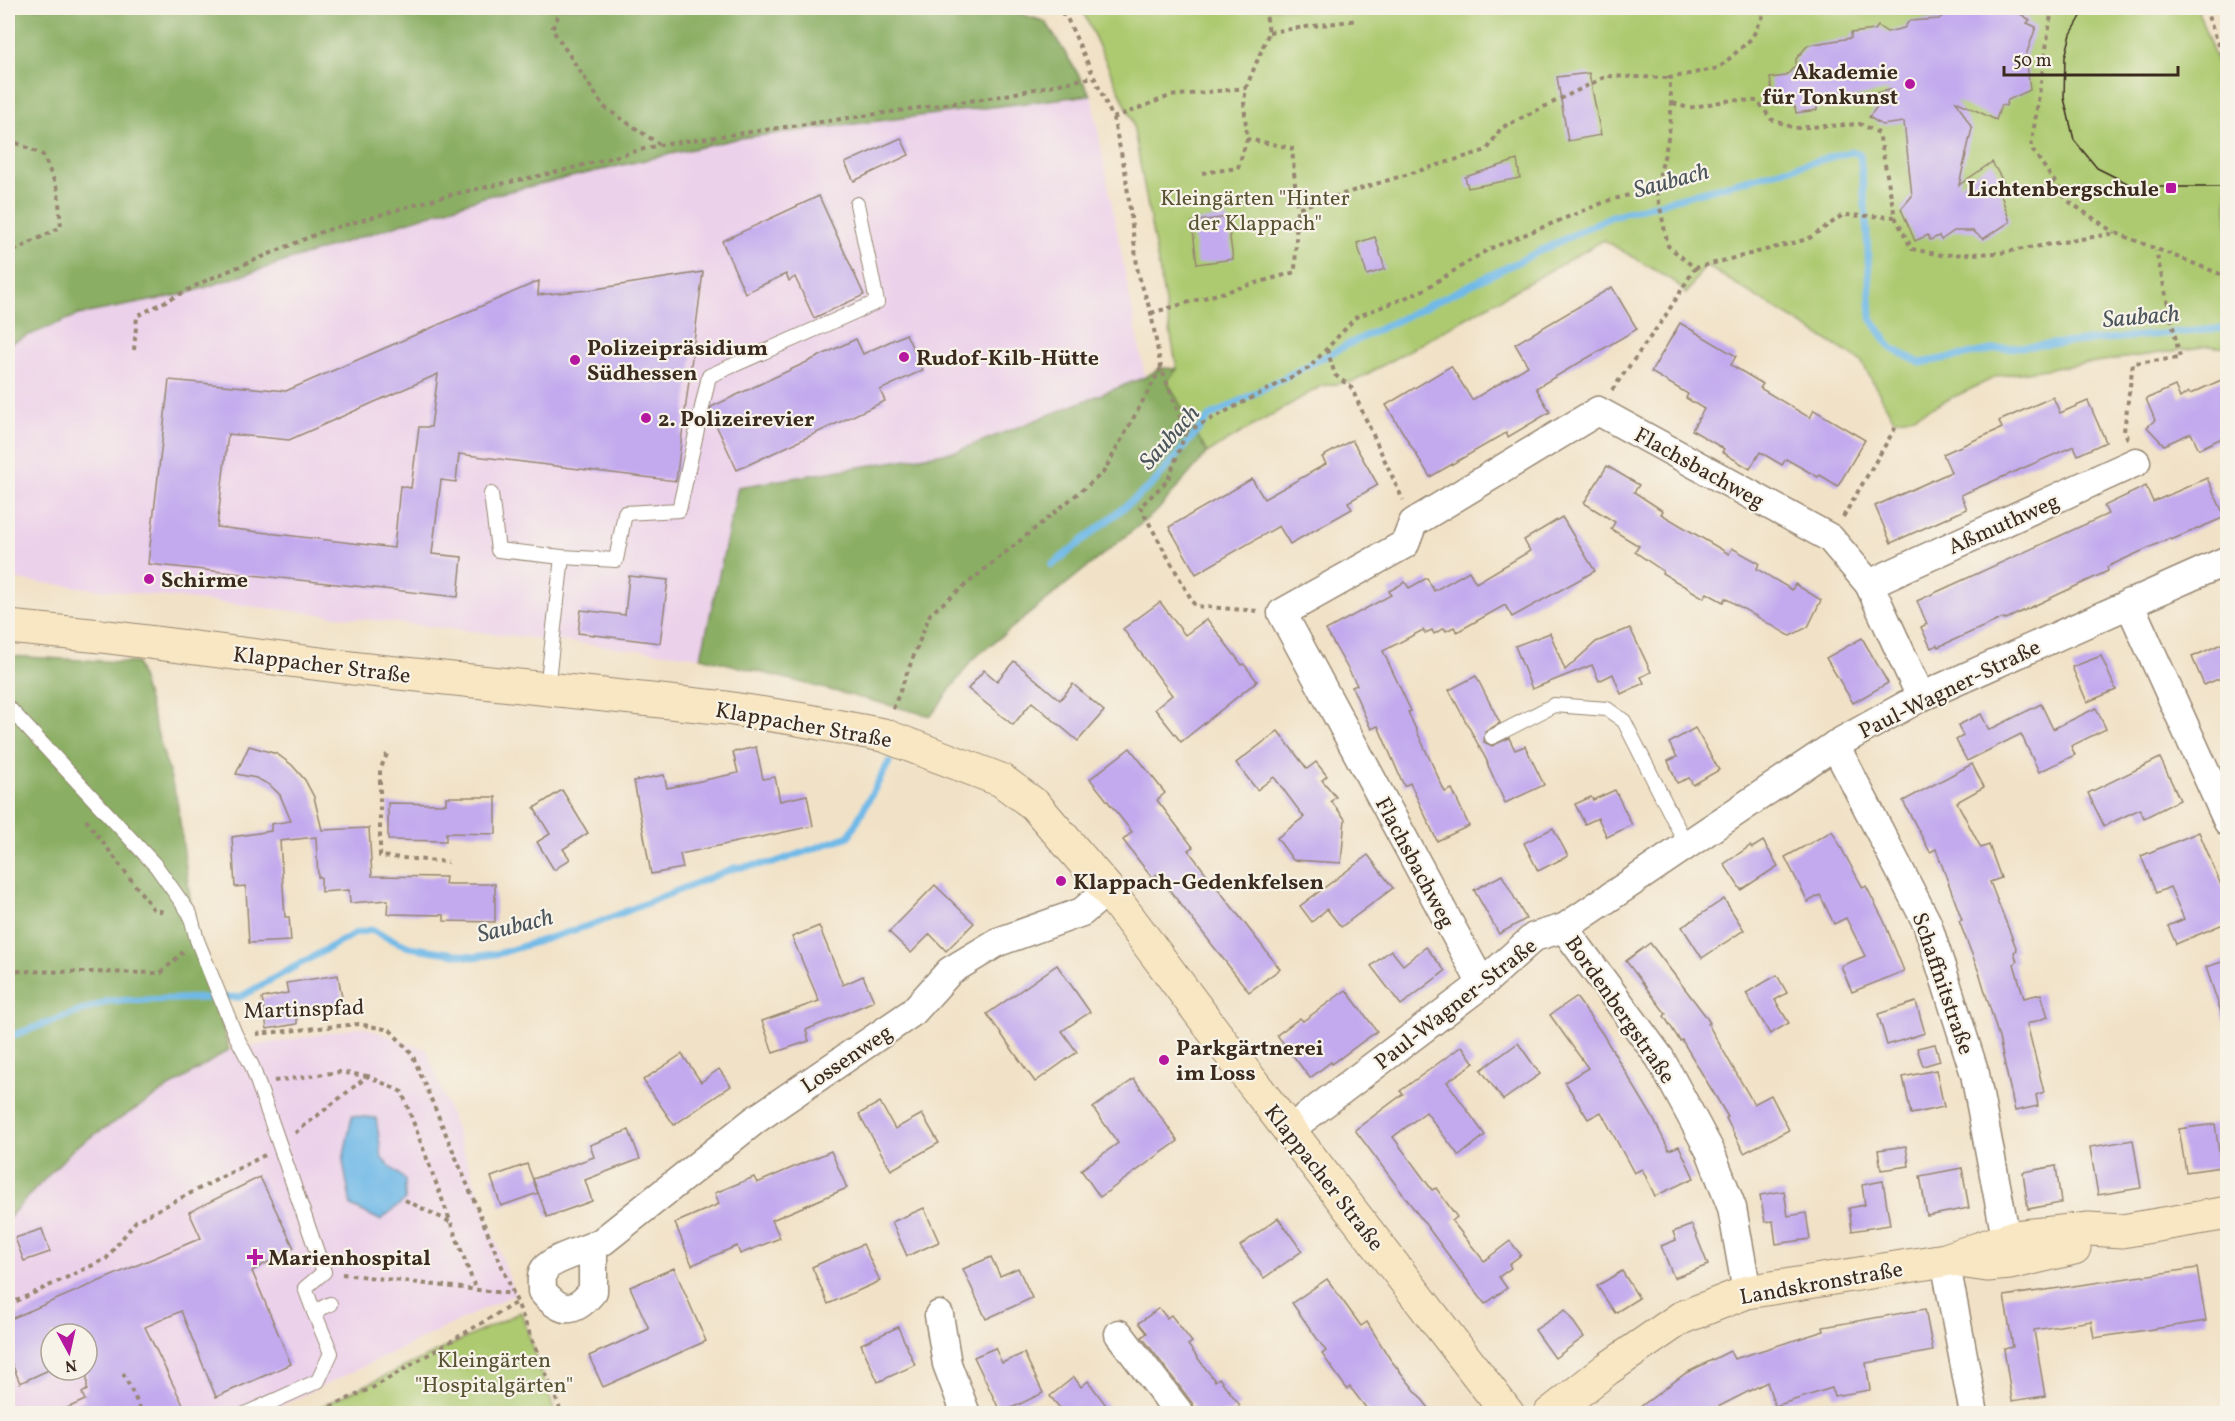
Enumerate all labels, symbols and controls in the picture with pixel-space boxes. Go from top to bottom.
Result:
scale bar [2004,39,2178,77]
text: 50 m [2013,49,2052,74]
place label: Akademie für Tonkunst [1762,58,1898,114]
marker: Akademie für Tonkunst [1903,77,1917,91]
water label: Saubach [1630,156,1713,208]
place label: Lichtenbergschule [1967,175,2159,206]
marker: Lichtenbergschule [2164,181,2178,195]
park label: Kleingärten "Hinter der Klappach" [1160,184,1350,240]
water label: Saubach [2101,298,2181,338]
place label: Polizeipräsidium Südhessen [587,334,768,390]
place label: Rudof-Kilb-Hütte [916,344,1099,375]
marker: Rudof-Kilb-Hütte [897,350,911,364]
marker: Polizeipräsidium Südhessen [568,353,582,367]
water label: Saubach [1132,398,1209,478]
place label: 2. Polizeirevier [658,405,815,436]
marker: 2. Polizeirevier [639,411,653,425]
street label: Flachsbachweg [1628,421,1770,518]
street label: Aßmuthweg [1943,487,2065,564]
place label: Schirme [161,566,248,597]
marker: Schirme [142,572,156,586]
street label: Paul-Wagner-Straße [1854,633,2046,748]
street label: Klappacher Straße [231,640,412,693]
street label: Klappacher Straße [713,696,894,757]
street label: Flachsbachweg [1366,792,1461,934]
place label: Klappach-Gedenkfelsen [1073,868,1324,899]
marker: Klappach-Gedenkfelsen [1054,874,1068,888]
water label: Saubach [474,901,557,953]
street label: Schaffnitstraße [1903,909,1980,1059]
street label: Bordenbergstraße [1556,930,1682,1091]
street label: Paul-Wagner-Straße [1369,932,1544,1078]
street label: Martinspfad [243,993,365,1028]
street label: Lossenweg [796,1018,899,1102]
place label: Parkgärtnerei im Loss [1176,1034,1324,1090]
marker: Parkgärtnerei im Loss [1157,1053,1171,1067]
street label: Klappacher Straße [1256,1099,1390,1258]
place label: Marienhospital [268,1244,431,1275]
marker: Marienhospital [246,1248,264,1266]
street label: Landskronstraße [1737,1255,1905,1314]
north arrow [39,1322,99,1382]
park label: Kleingärten "Hospitalgärten" [415,1346,573,1402]
text: N [63,1353,78,1377]

